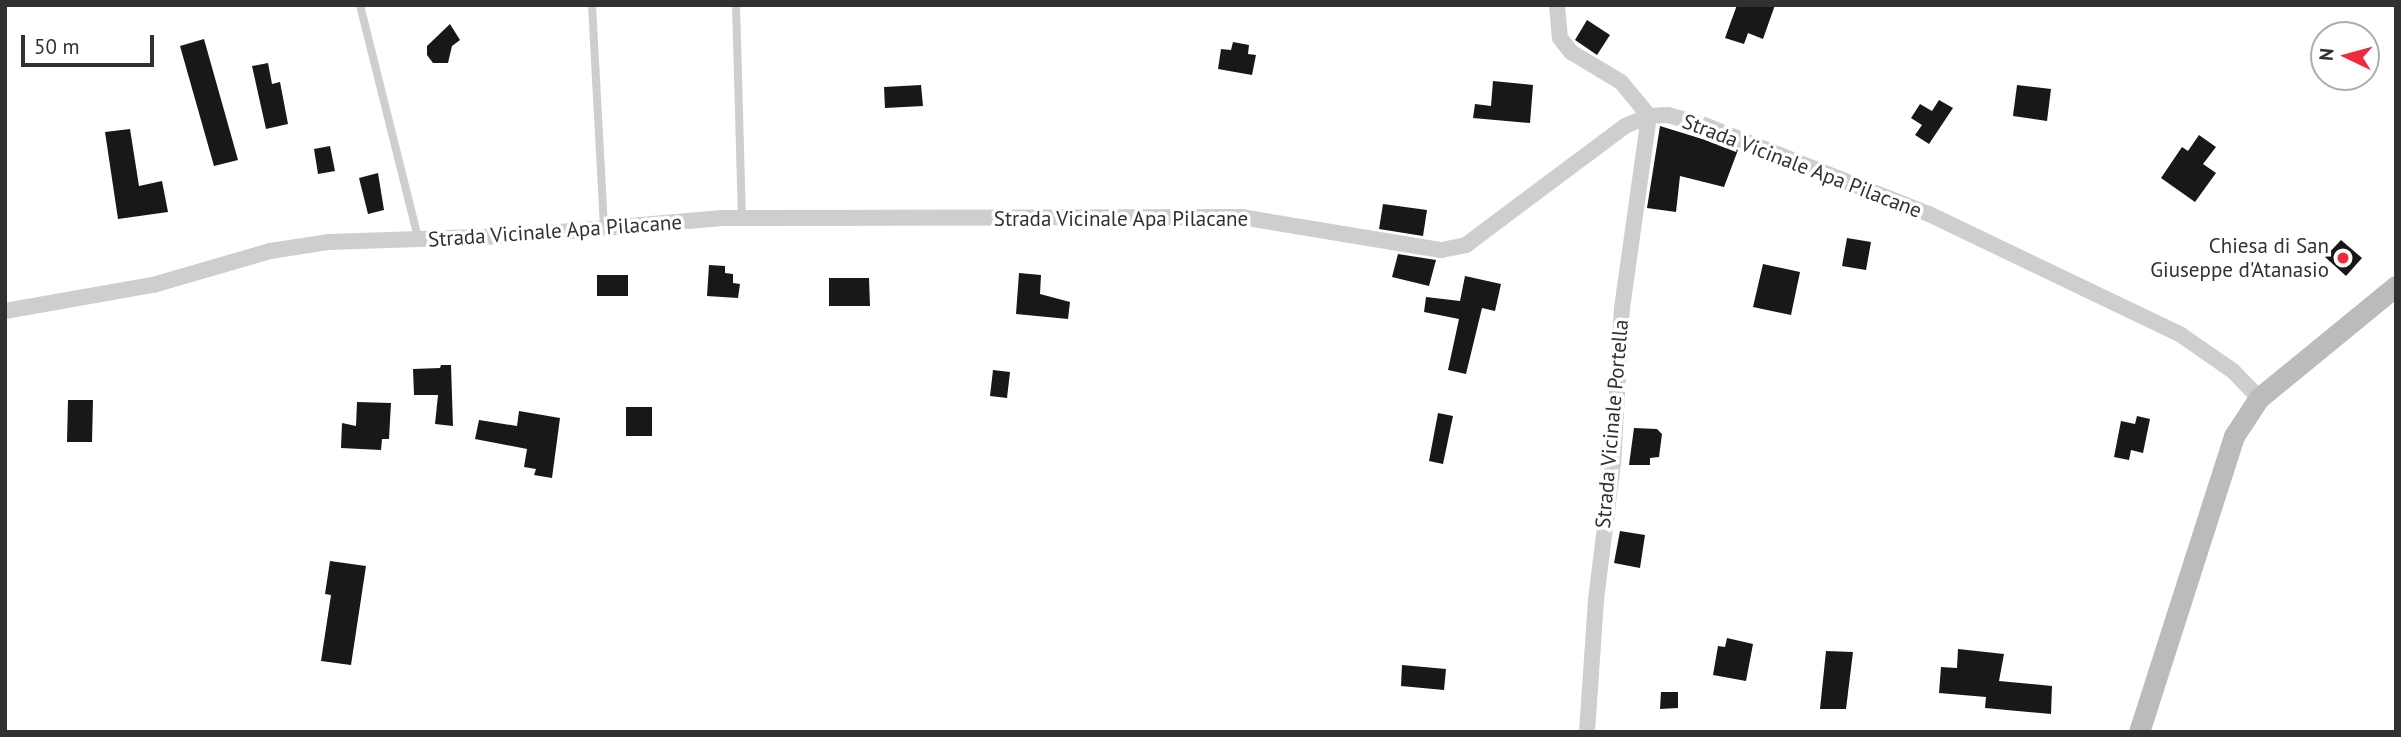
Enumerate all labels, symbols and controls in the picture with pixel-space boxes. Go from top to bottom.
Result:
scale bar [24,21,158,65]
north arrow [2310,21,2380,91]
text: 50 m [34,33,80,60]
text: N [2314,47,2339,62]
street label: Strada Vicinale Apa Pilacane [1678,108,1926,224]
street label: Strada Vicinale Apa Pilacane [993,206,1249,232]
street label: Strada Vicinale Apa Pilacane [427,210,683,252]
place label: Chiesa di San Giuseppe d'Atanasio [2150,233,2329,283]
marker: Chiesa di San Giuseppe d'Atanasio [2335,250,2351,266]
street label: Strada Vicinale Portella [1590,318,1634,530]

